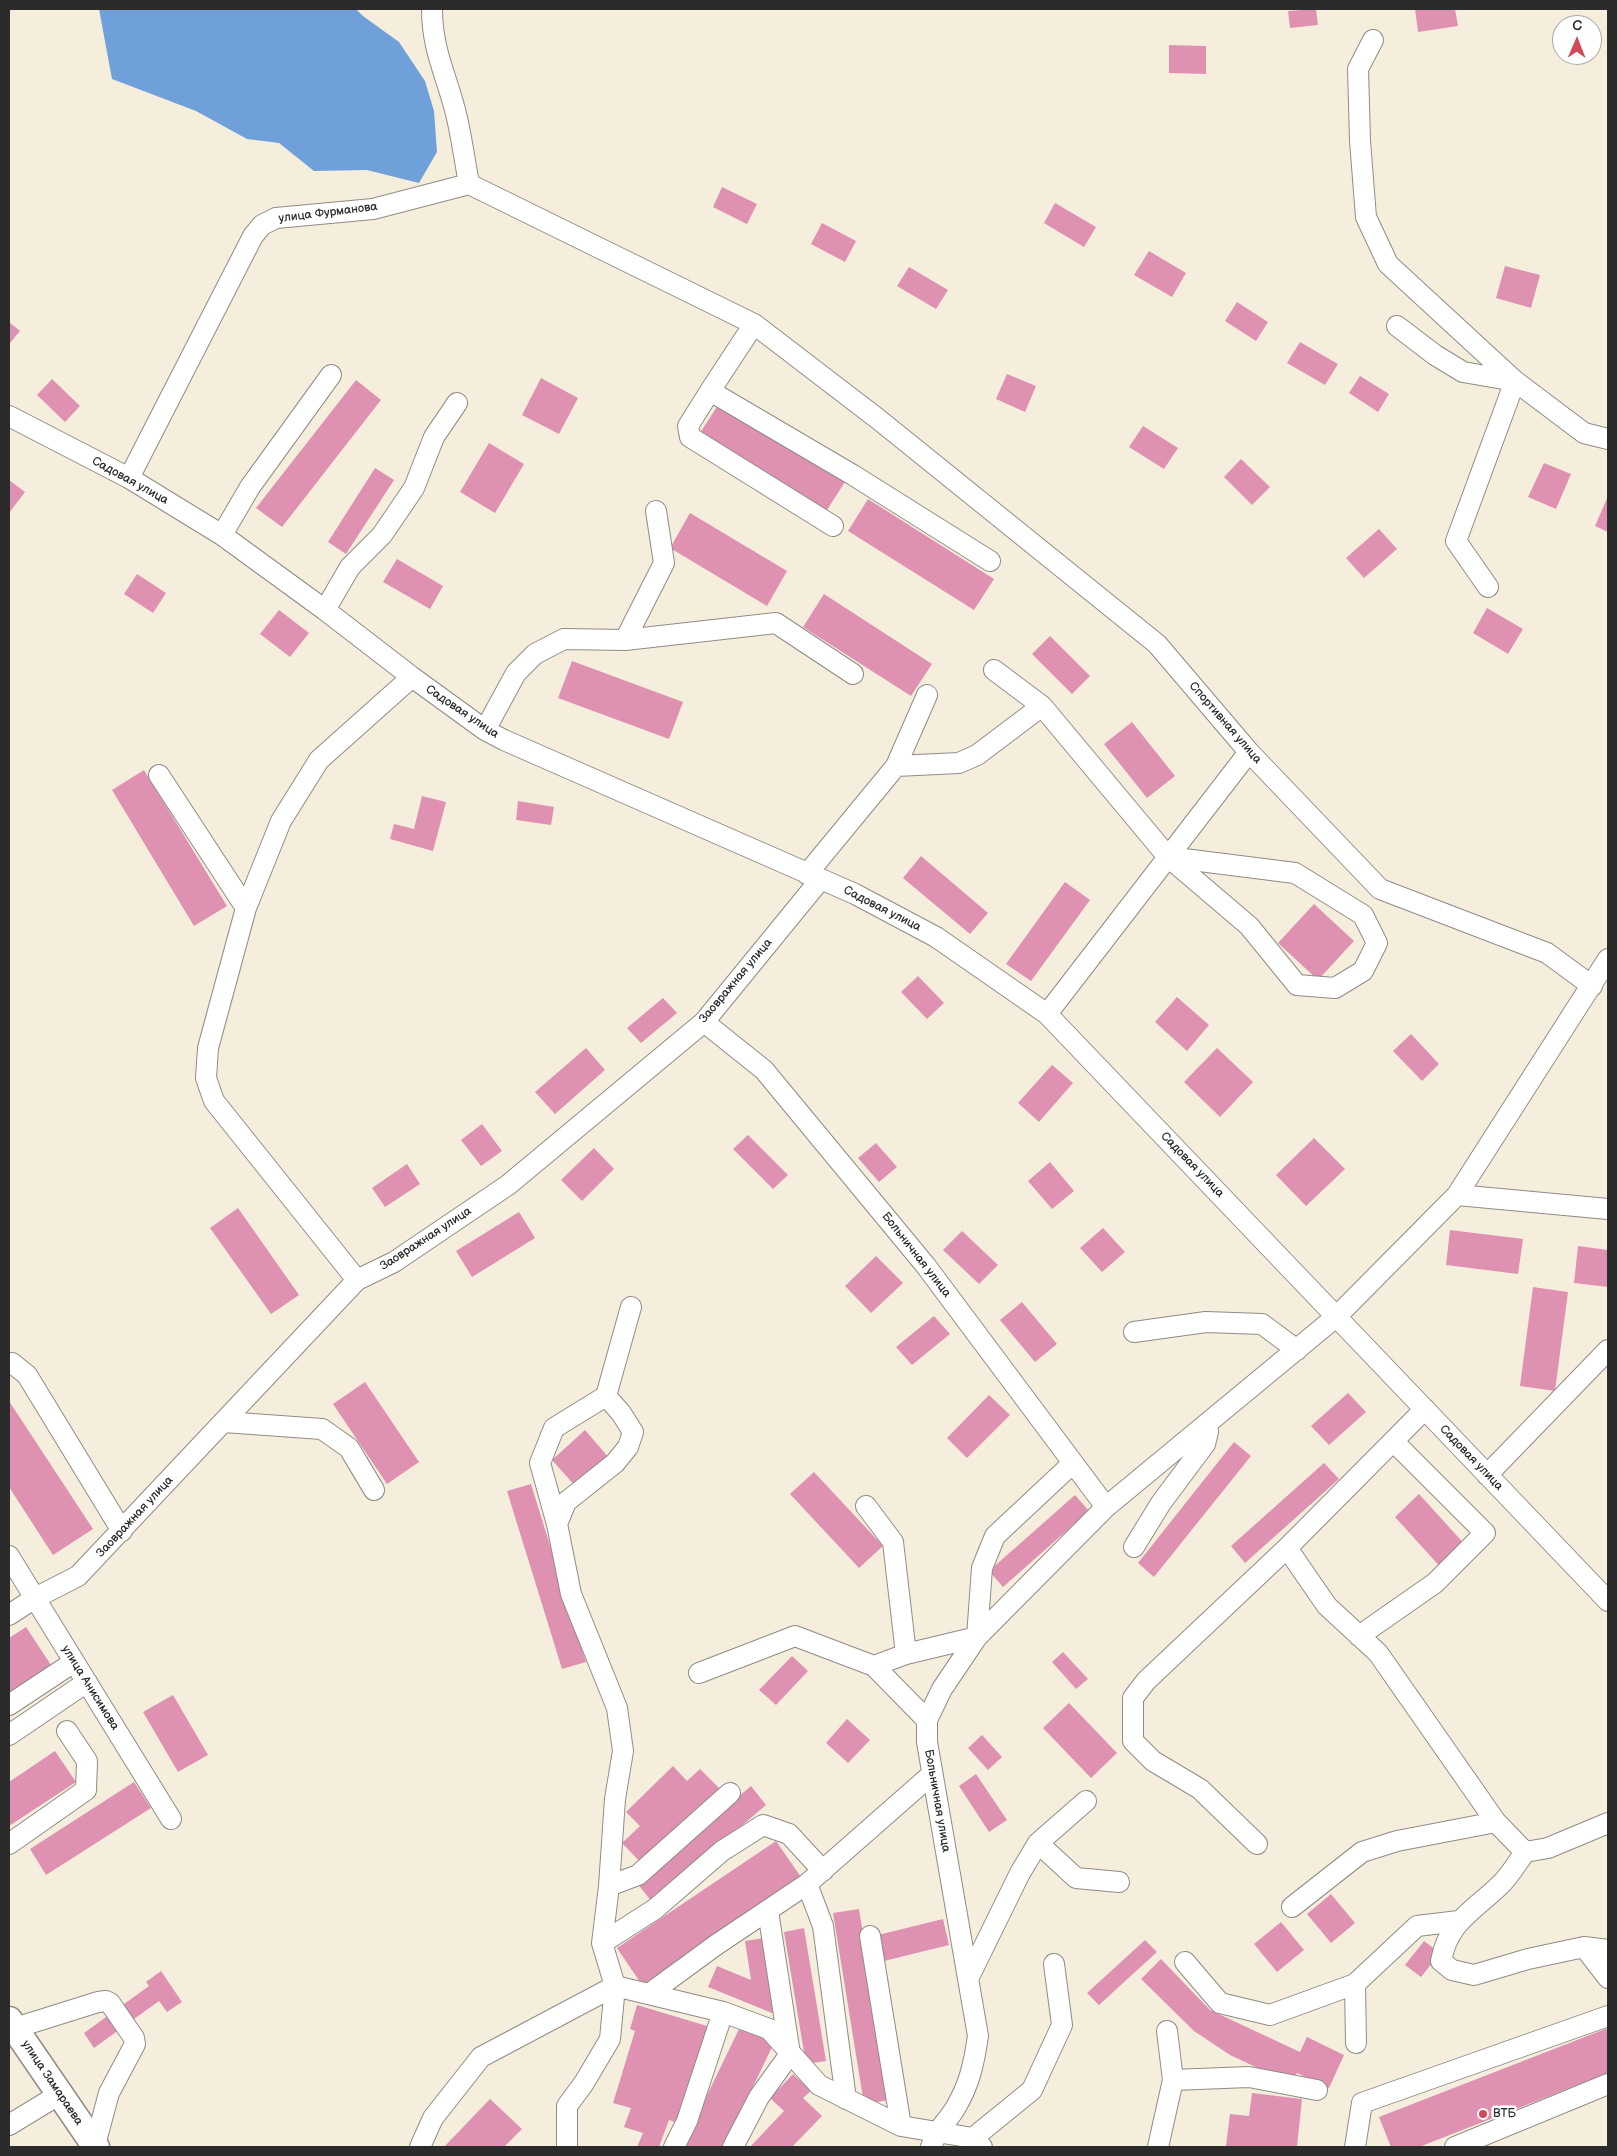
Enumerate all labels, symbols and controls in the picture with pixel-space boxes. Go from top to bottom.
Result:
north arrow [1552,15,1602,65]
text: С [1572,17,1582,34]
street label: улица Фурманова [278,200,378,226]
street label: Садовая улица [89,454,171,508]
street label: Спортивная улица [1186,679,1264,767]
street label: Садовая улица [423,682,501,742]
street label: Садовая улица [841,883,923,935]
street label: Заовражная улица [696,936,776,1026]
street label: Садовая улица [1157,1129,1227,1201]
street label: Заовражная улица [378,1204,474,1274]
street label: Больничная улица [878,1210,954,1300]
street label: Садовая улица [1436,1422,1506,1494]
street label: Заовражная улица [94,1473,176,1561]
street label: улица Анисимова [58,1643,122,1733]
street label: Больничная улица [921,1749,953,1853]
street label: улица Замараева [18,2038,86,2128]
place label: ВТБ [1493,2107,1516,2121]
marker: ВТБ [1477,2108,1489,2120]

